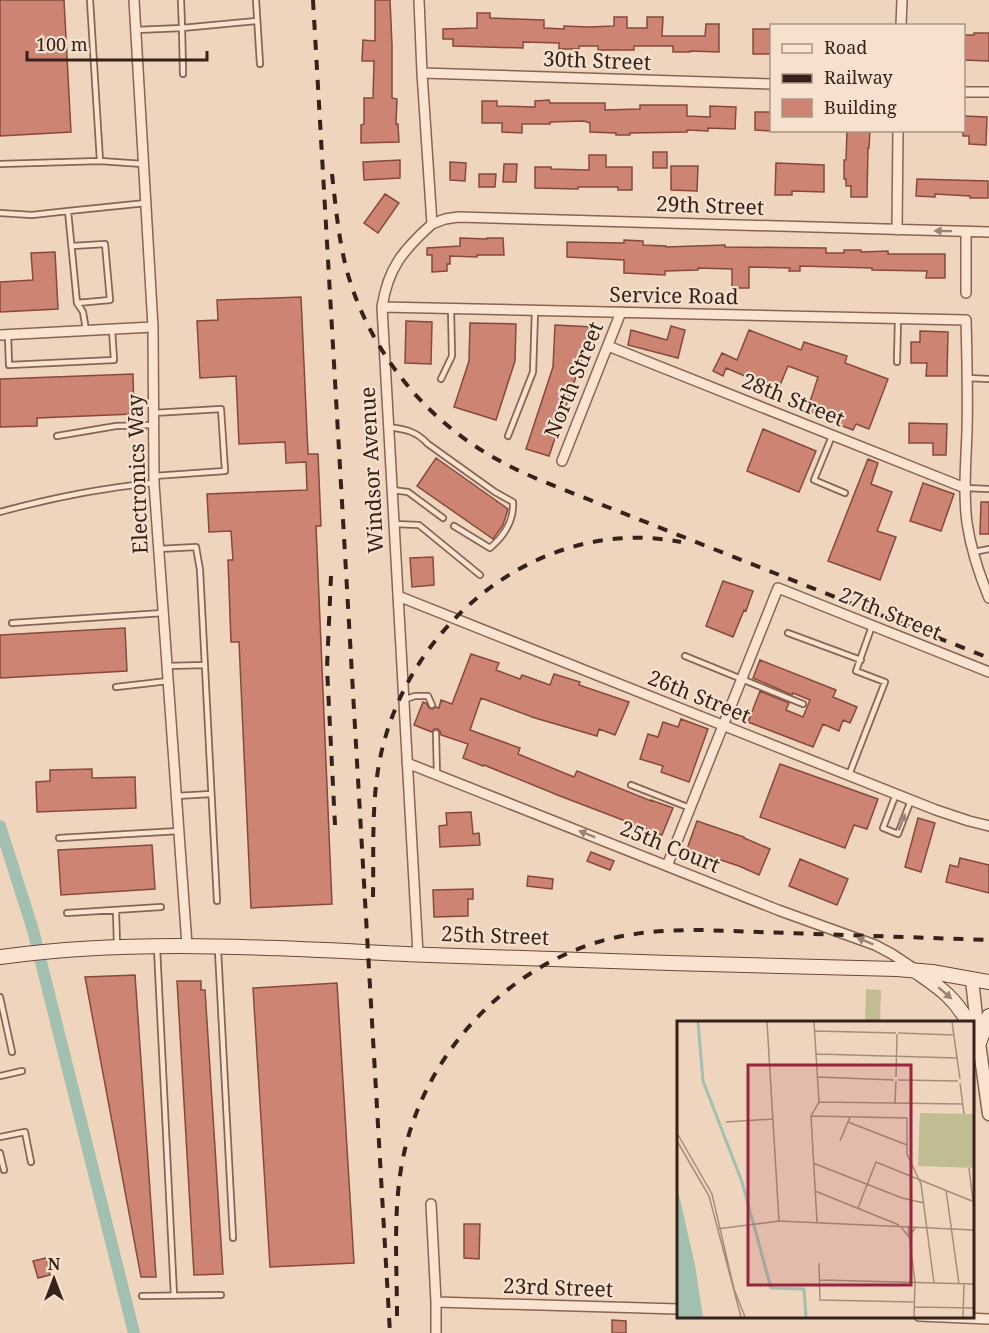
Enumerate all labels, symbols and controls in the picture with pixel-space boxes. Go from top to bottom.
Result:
scale bar [27,24,207,62]
legend [770,24,965,132]
text: 100 m [36,32,88,56]
text: Road [824,35,867,59]
street label: 30th Street [542,44,652,76]
text: Railway [824,65,894,89]
text: Building [824,95,897,119]
street label: 29th Street [655,189,765,221]
one-way arrow [933,226,952,236]
street label: Service Road [609,280,739,310]
street label: North Street [537,317,609,442]
street label: 28th Street [738,366,849,432]
street label: Windsor Avenue [353,386,389,554]
street label: Electronics Way [120,394,154,554]
street label: 27th Street [835,580,946,646]
street label: 26th Street [644,663,755,729]
street label: 25th Court [616,813,724,879]
one-way arrow [898,813,908,831]
one-way arrow [578,829,596,838]
street label: 25th Street [440,919,550,951]
one-way arrow [856,936,874,945]
one-way arrow [937,986,952,999]
inset map [677,1021,974,1318]
north arrow [24,1249,84,1309]
text: N [48,1253,61,1275]
street label: 23rd Street [502,1271,614,1303]

